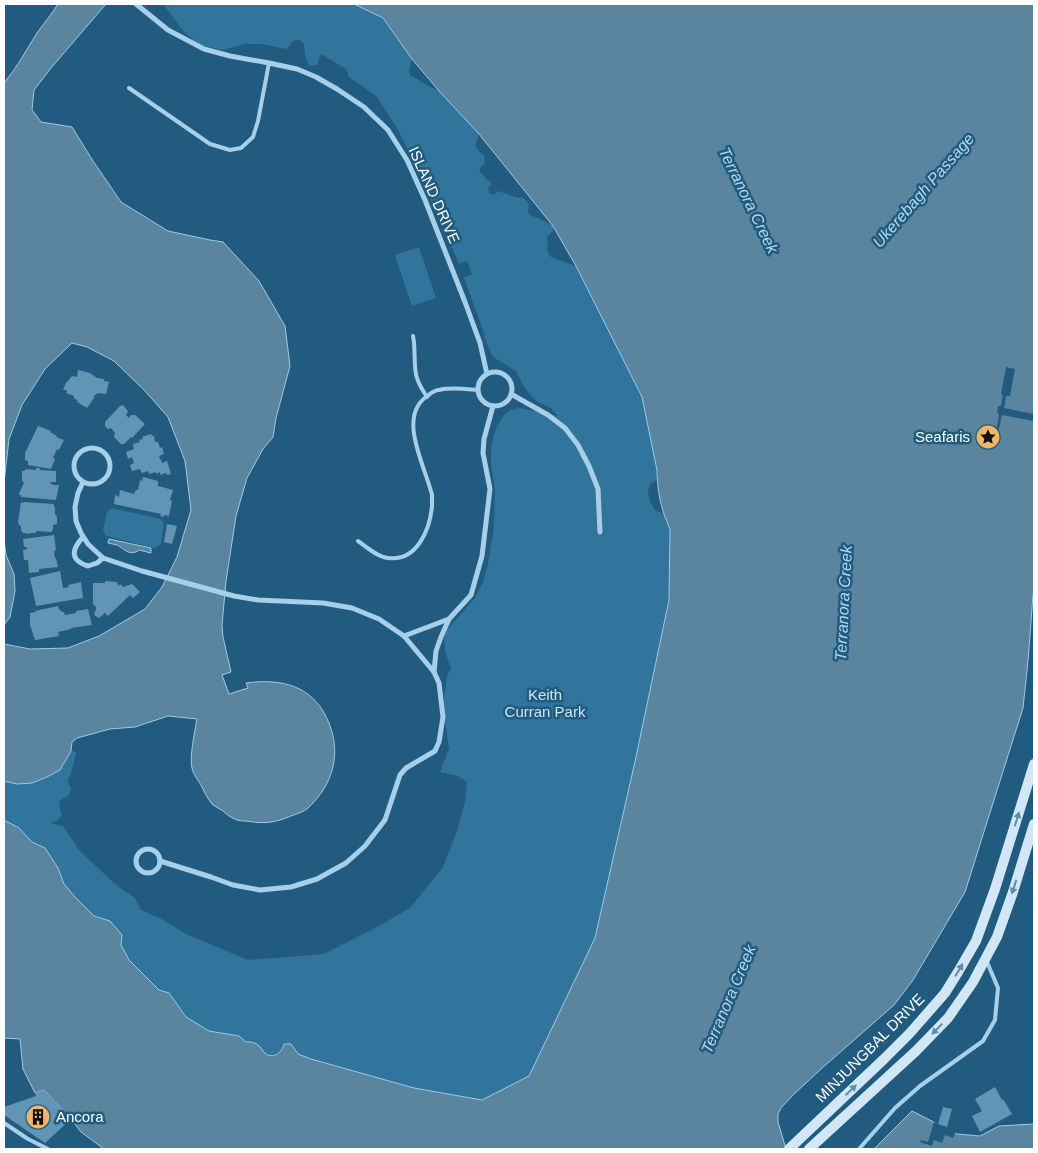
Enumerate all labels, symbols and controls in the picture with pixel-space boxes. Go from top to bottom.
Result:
water label: Ukerebagh Passage [869,130,977,251]
street label: ISLAND DRIVE [406,144,463,246]
water label: Terranora Creek [716,144,782,257]
place icon: Seafaris [975,424,1001,450]
place label: Seafaris [915,428,970,445]
water label: Terranora Creek [832,544,855,661]
park label: Keith Curran Park [505,686,586,720]
one-way arrow [1014,811,1021,826]
one-way arrow [1010,880,1018,895]
water label: Terranora Creek [698,942,759,1056]
one-way arrow [955,964,964,977]
street label: MINJUNGBAL DRIVE [812,990,927,1105]
one-way arrow [931,1022,943,1034]
one-way arrow [844,1084,856,1096]
building icon: Ancora [25,1104,51,1130]
place label: Ancora [56,1108,104,1125]

